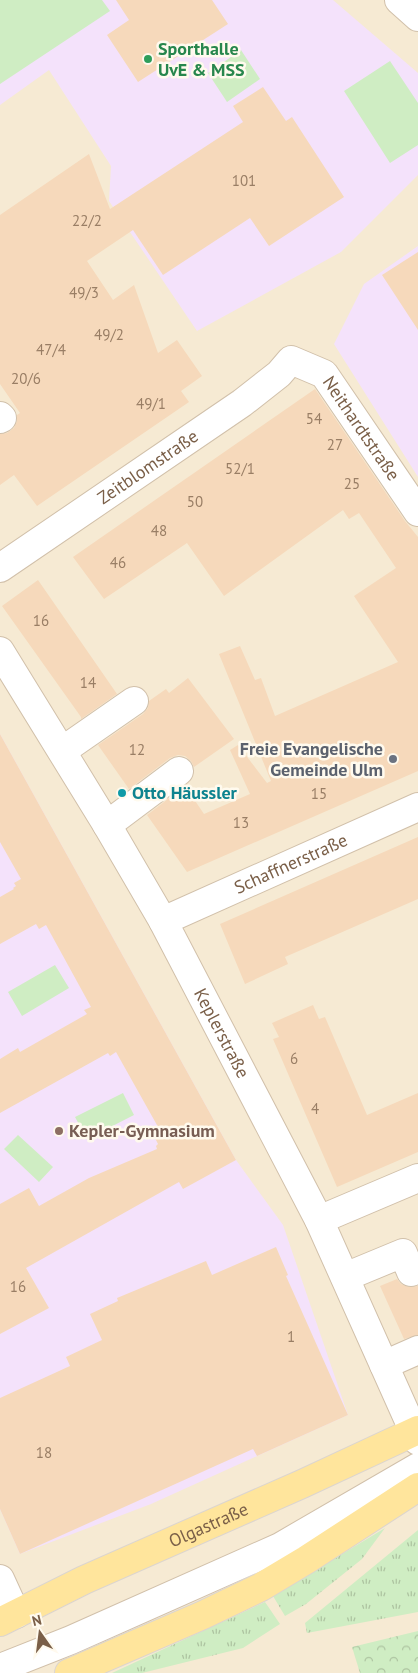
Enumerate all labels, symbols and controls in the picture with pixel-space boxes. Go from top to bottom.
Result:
place label: Sporthalle UvE & MSS [158,37,245,81]
marker: Sporthalle UvE & MSS [142,53,154,65]
house number: 101 [232,171,256,190]
house number: 22/2 [72,211,102,230]
house number: 49/3 [69,283,99,302]
house number: 49/2 [94,325,124,344]
house number: 47/4 [36,340,66,359]
house number: 20/6 [11,369,41,388]
street label: Neithardtstraße [318,371,405,485]
house number: 49/1 [136,394,166,413]
house number: 54 [306,409,322,428]
street label: Zeitblomstraße [93,424,202,509]
house number: 27 [327,435,343,454]
house number: 52/1 [225,459,255,478]
house number: 25 [344,474,360,493]
house number: 50 [187,492,203,511]
house number: 48 [151,521,167,540]
house number: 46 [110,553,126,572]
house number: 16 [33,611,49,630]
house number: 14 [80,673,96,692]
place label: Freie Evangelische Gemeinde Ulm [240,737,383,781]
house number: 12 [129,740,145,759]
marker: Freie Evangelische Gemeinde Ulm [387,753,399,765]
place label: Otto Häussler [132,781,238,804]
house number: 15 [311,784,327,803]
marker: Otto Häussler [116,787,128,799]
house number: 13 [233,813,249,832]
street label: Schaffnerstraße [230,828,351,899]
street label: Keplerstraße [189,984,255,1082]
house number: 6 [290,1049,298,1068]
house number: 4 [311,1099,319,1118]
place label: Kepler-Gymnasium [69,1119,215,1142]
marker: Kepler-Gymnasium [53,1125,65,1137]
house number: 16 [10,1277,26,1296]
house number: 1 [287,1327,295,1346]
house number: 18 [36,1443,52,1462]
street label: Olgastraße [165,1497,252,1552]
north arrow [15,1608,65,1658]
text: N [30,1611,43,1630]

